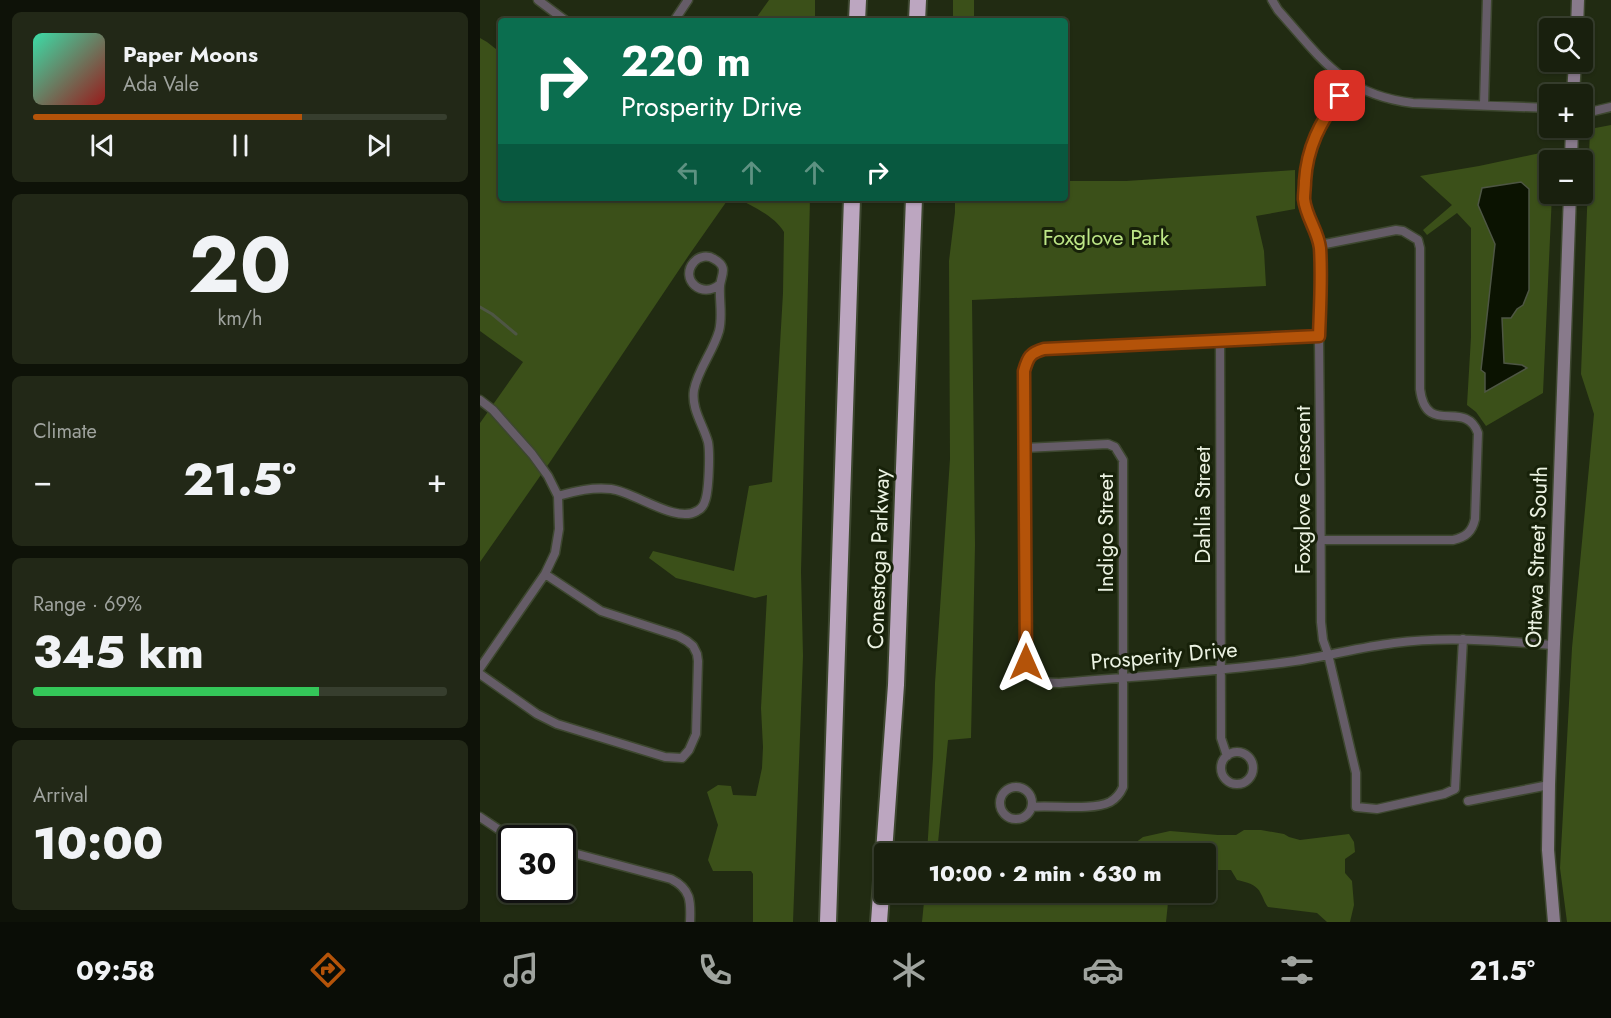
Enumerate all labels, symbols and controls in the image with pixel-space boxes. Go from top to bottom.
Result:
map controls [1539,18,1593,204]
button: search [1539,18,1593,72]
text: 220 m [621,31,751,92]
text: Paper Moons [123,38,258,70]
icon: right [522,42,600,120]
text: Ada Vale [123,70,199,99]
pin [1314,70,1365,121]
icon: arrive [1323,79,1356,112]
button: + [1539,84,1593,138]
text: Prosperity Drive [621,87,802,126]
icon: previous [86,129,119,162]
icon: pause [224,129,257,162]
icon: next [362,129,395,162]
button: − [1539,150,1593,204]
icon: left [672,156,705,189]
icon: ahead [735,156,768,189]
icon: ahead [798,156,831,189]
icon: right [861,156,894,189]
text: 20 [189,209,291,321]
park label: Foxglove Park [1043,221,1170,253]
text: km/h [217,304,263,333]
street label: Foxglove Crescent [1286,405,1318,574]
text: Climate [33,417,97,446]
street label: Dahlia Street [1186,446,1218,564]
text: 21.5° [183,447,296,512]
text: − [33,457,52,504]
text: + [427,457,447,504]
street label: Ottawa Street South [1517,465,1555,649]
street label: Conestoga Parkway [859,468,897,650]
street label: Indigo Street [1089,473,1121,592]
text: Range · 69% [33,590,142,619]
text: 345 km [33,620,204,685]
position arrow [994,630,1058,694]
street label: Prosperity Drive [1089,633,1239,677]
text: Arrival [33,781,88,810]
text: 10:00 [33,811,163,876]
speed limit sign: 30 [498,825,576,903]
text: 10:00 · 2 min · 630 m [928,857,1162,889]
icon: directions [307,949,349,991]
icon: music [500,949,542,991]
icon: phone [694,949,736,991]
icon: climate [888,949,930,991]
icon: car [1082,949,1124,991]
icon: filters [1276,949,1318,991]
text: 09:58 [76,951,155,990]
text: 21.5° [1469,951,1535,990]

